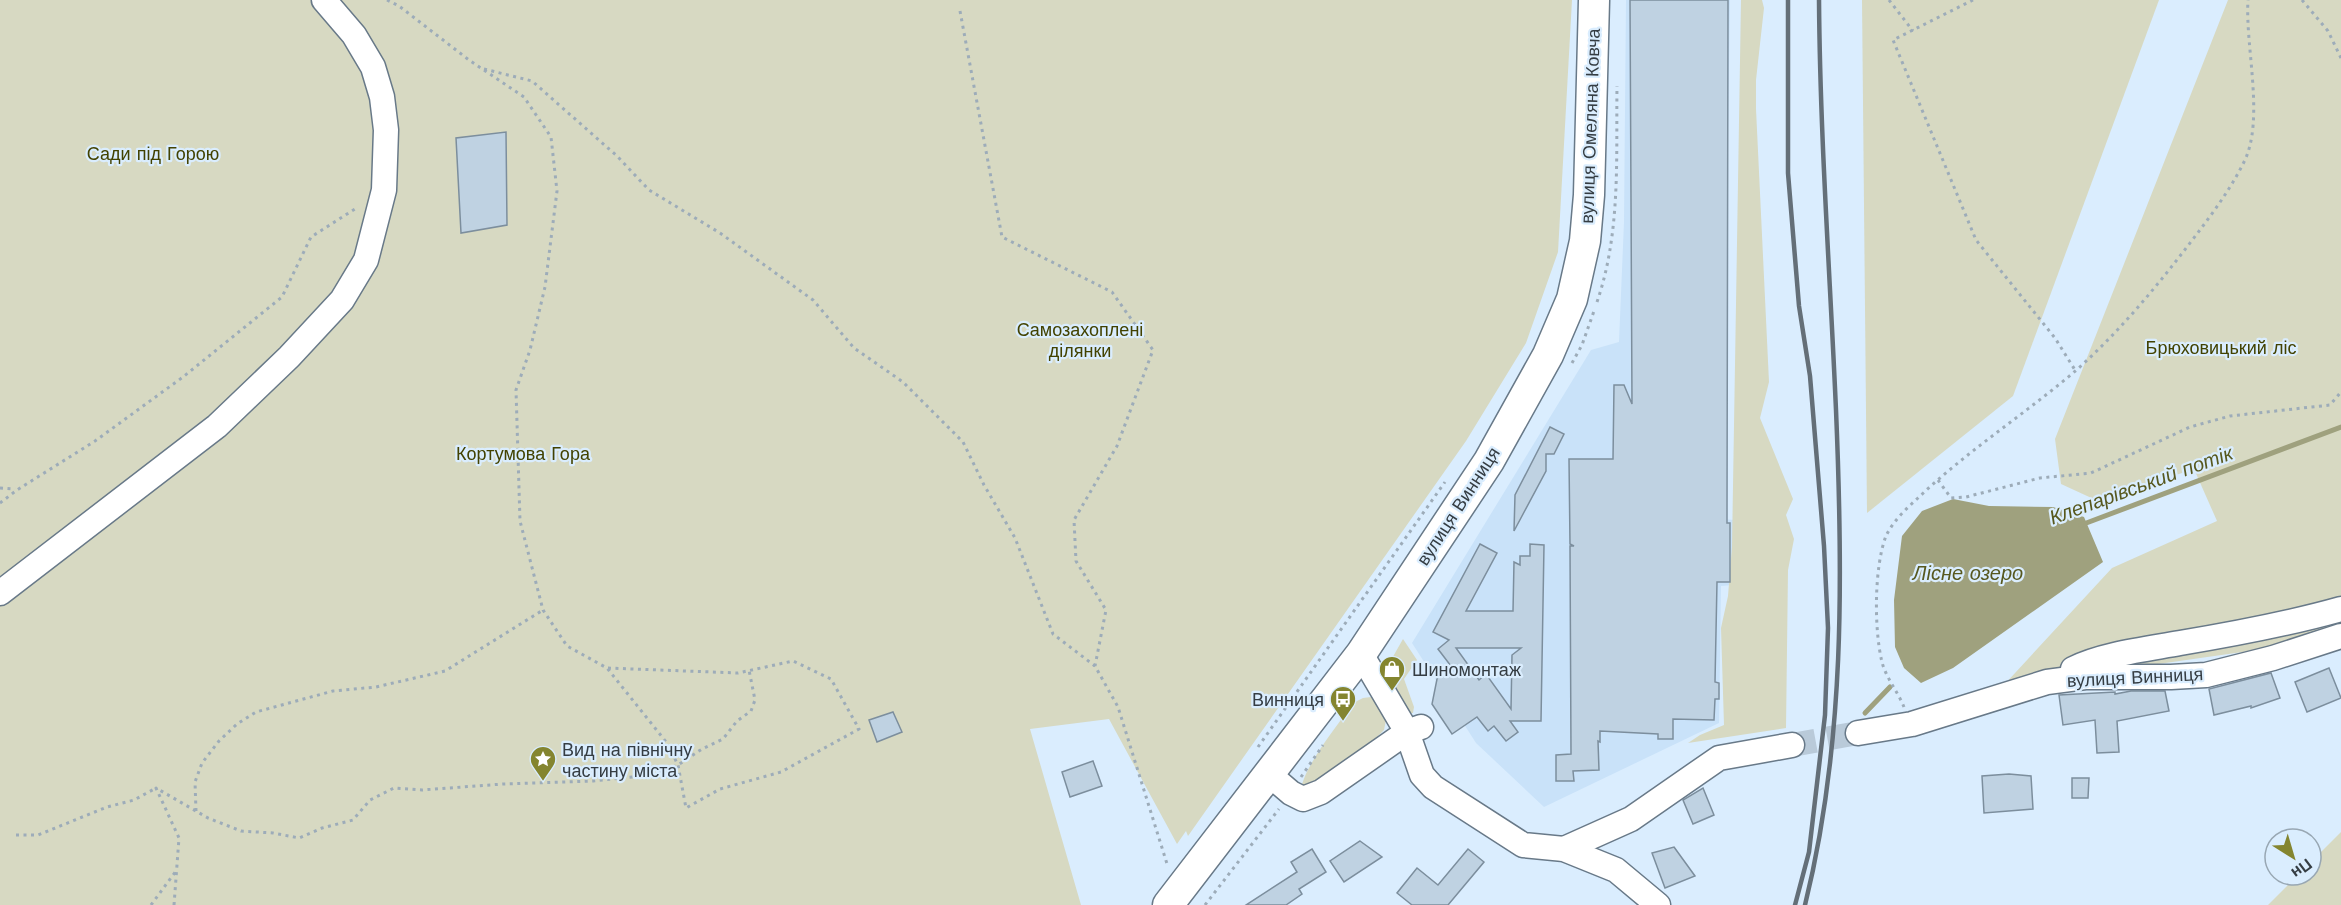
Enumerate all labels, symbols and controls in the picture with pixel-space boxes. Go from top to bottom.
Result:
street label: вулиця Омеляна Ковча [1576,27,1604,224]
park label: Сади під Горою [87,143,219,164]
park label: Самозахоплені ділянки [1017,319,1143,361]
park label: Брюховицький ліс [2146,337,2296,358]
water label: Клепарівський потік [2046,440,2237,529]
park label: Кортумова Гора [456,443,591,464]
street label: вулиця Винниця [1412,443,1504,569]
water label: Лісне озеро [1911,561,2023,585]
shop icon: Шиномонтаж [1377,654,1407,692]
place label: Шиномонтаж [1412,659,1521,680]
street label: вулиця Винниця [2066,663,2204,691]
bus stop icon: Винниця [1328,684,1358,722]
place label: Винниця [1252,689,1324,710]
place label: Вид на північну частину міста [562,739,692,781]
place icon: Вид на північну частину міста [528,744,558,782]
north arrow [2263,827,2323,887]
text: Пн [2288,855,2316,883]

